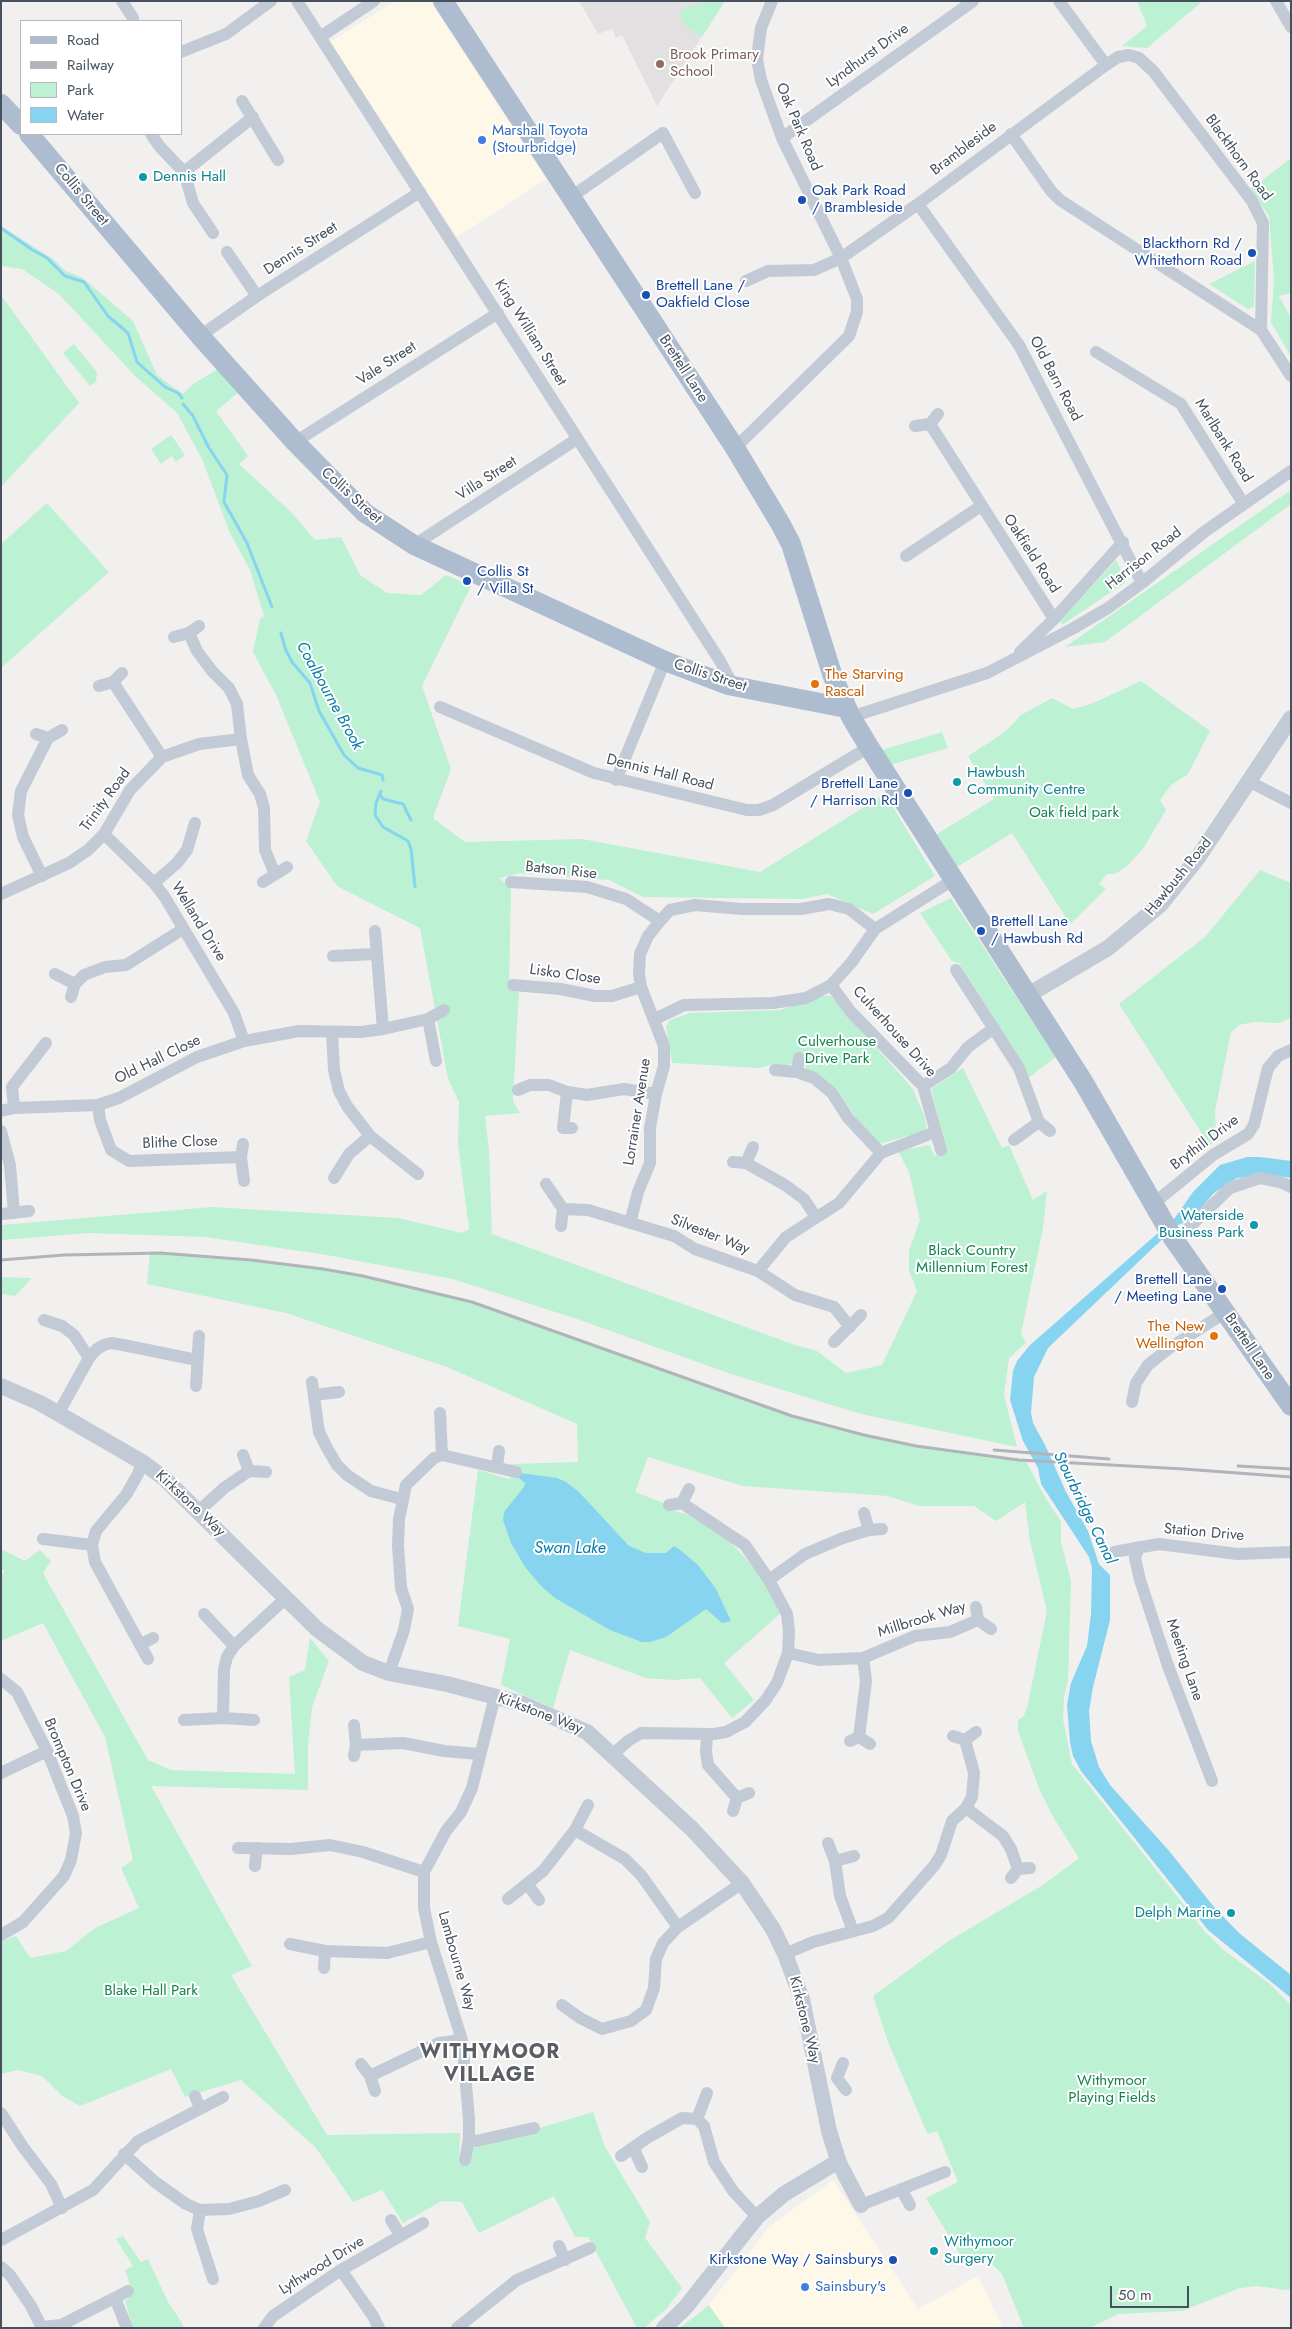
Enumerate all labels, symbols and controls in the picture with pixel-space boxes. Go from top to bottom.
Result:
legend [20,20,182,135]
street label: Lyndhurst Drive [823,20,913,92]
text: Road [67,29,99,51]
place label: Brook Primary School [670,46,759,81]
text: Railway [67,54,114,76]
marker: Brook Primary School [654,58,666,70]
text: Park [67,79,94,101]
street label: Oak Park Road [771,80,825,174]
text: Water [67,104,104,126]
street label: Blackthorn Road [1201,111,1275,205]
street label: Brambleside [927,118,1001,180]
place label: Marshall Toyota (Stourbridge) [492,122,588,157]
marker: Marshall Toyota (Stourbridge) [476,134,488,146]
street label: Collis Street [50,160,112,230]
place label: Dennis Hall [153,168,226,186]
marker: Dennis Hall [137,171,149,183]
place label: Oak Park Road / Brambleside [812,182,906,217]
marker: Oak Park Road / Brambleside [796,194,808,206]
street label: Dennis Street [261,219,341,279]
place label: Blackthorn Rd / Whitethorn Road [1135,235,1242,270]
marker: Blackthorn Rd / Whitethorn Road [1246,247,1258,259]
street label: King William Street [490,276,570,390]
place label: Brettell Lane / Oakfield Close [656,277,750,312]
marker: Brettell Lane / Oakfield Close [640,289,652,301]
street label: Brettell Lane [655,332,711,406]
street label: Old Barn Road [1025,333,1085,425]
street label: Vale Street [354,338,420,390]
street label: Marlbank Road [1190,396,1256,486]
street label: Villa Street [453,453,521,505]
street label: Collis Street [317,464,385,528]
street label: Oakfield Road [999,511,1063,597]
street label: Harrison Road [1103,524,1185,594]
place label: Collis St / Villa St [477,563,533,598]
marker: Collis St / Villa St [461,575,473,587]
water label: Coalbourne Brook [291,638,367,754]
street label: Collis Street [671,656,749,696]
place label: The Starving Rascal [825,666,904,701]
marker: The Starving Rascal [809,678,821,690]
street label: Dennis Hall Road [605,751,715,795]
place label: Hawbush Community Centre [967,764,1085,799]
street label: Trinity Road [77,765,135,835]
place label: Brettell Lane / Harrison Rd [810,775,898,810]
marker: Hawbush Community Centre [951,776,963,788]
marker: Brettell Lane / Harrison Rd [902,787,914,799]
park label: Oak field park [1029,804,1119,822]
street label: Hawbush Road [1142,834,1216,920]
street label: Batson Rise [524,858,598,884]
street label: Welland Drive [167,879,229,965]
place label: Brettell Lane / Hawbush Rd [991,913,1083,948]
marker: Brettell Lane / Hawbush Rd [975,925,987,937]
street label: Lisko Close [528,961,602,989]
street label: Culverhouse Drive [848,983,940,1081]
street label: Old Hall Close [112,1031,204,1089]
park label: Culverhouse Drive Park [798,1033,876,1068]
street label: Lorrainer Avenue [621,1057,655,1167]
street label: Brythill Drive [1167,1112,1243,1174]
street label: Blithe Close [142,1133,218,1153]
place label: Waterside Business Park [1159,1207,1244,1242]
street label: Silvester Way [668,1211,752,1259]
marker: Waterside Business Park [1248,1219,1260,1231]
park label: Black Country Millennium Forest [916,1242,1028,1277]
place label: Brettell Lane / Meeting Lane [1114,1271,1212,1306]
marker: Brettell Lane / Meeting Lane [1216,1283,1228,1295]
street label: Brettell Lane [1220,1310,1278,1384]
place label: The New Wellington [1136,1318,1204,1353]
marker: The New Wellington [1208,1330,1220,1342]
water label: Stourbridge Canal [1048,1449,1120,1567]
street label: Kirkstone Way [151,1467,229,1541]
street label: Station Drive [1163,1521,1245,1545]
water label: Swan Lake [534,1539,606,1559]
street label: Millbrook Way [876,1598,968,1642]
street label: Meeting Lane [1162,1617,1206,1703]
street label: Kirkstone Way [495,1690,585,1738]
street label: Brompton Drive [39,1716,95,1814]
place label: Delph Marine [1135,1904,1221,1922]
marker: Delph Marine [1225,1907,1237,1919]
street label: Lambourne Way [433,1909,479,2013]
street label: Kirkstone Way [784,1975,824,2065]
park label: Blake Hall Park [104,1982,198,2000]
district label: WITHYMOOR VILLAGE [419,2041,561,2088]
park label: Withymoor Playing Fields [1068,2072,1156,2107]
street label: Lythwood Drive [276,2233,368,2299]
place label: Withymoor Surgery [944,2233,1014,2268]
marker: Withymoor Surgery [928,2245,940,2257]
place label: Kirkstone Way / Sainsburys [709,2251,883,2269]
marker: Kirkstone Way / Sainsburys [887,2254,899,2266]
scale bar [1112,2276,1191,2308]
place label: Sainsbury's [815,2278,886,2296]
marker: Sainsbury's [799,2281,811,2293]
text: 50 m [1118,2284,1152,2306]

